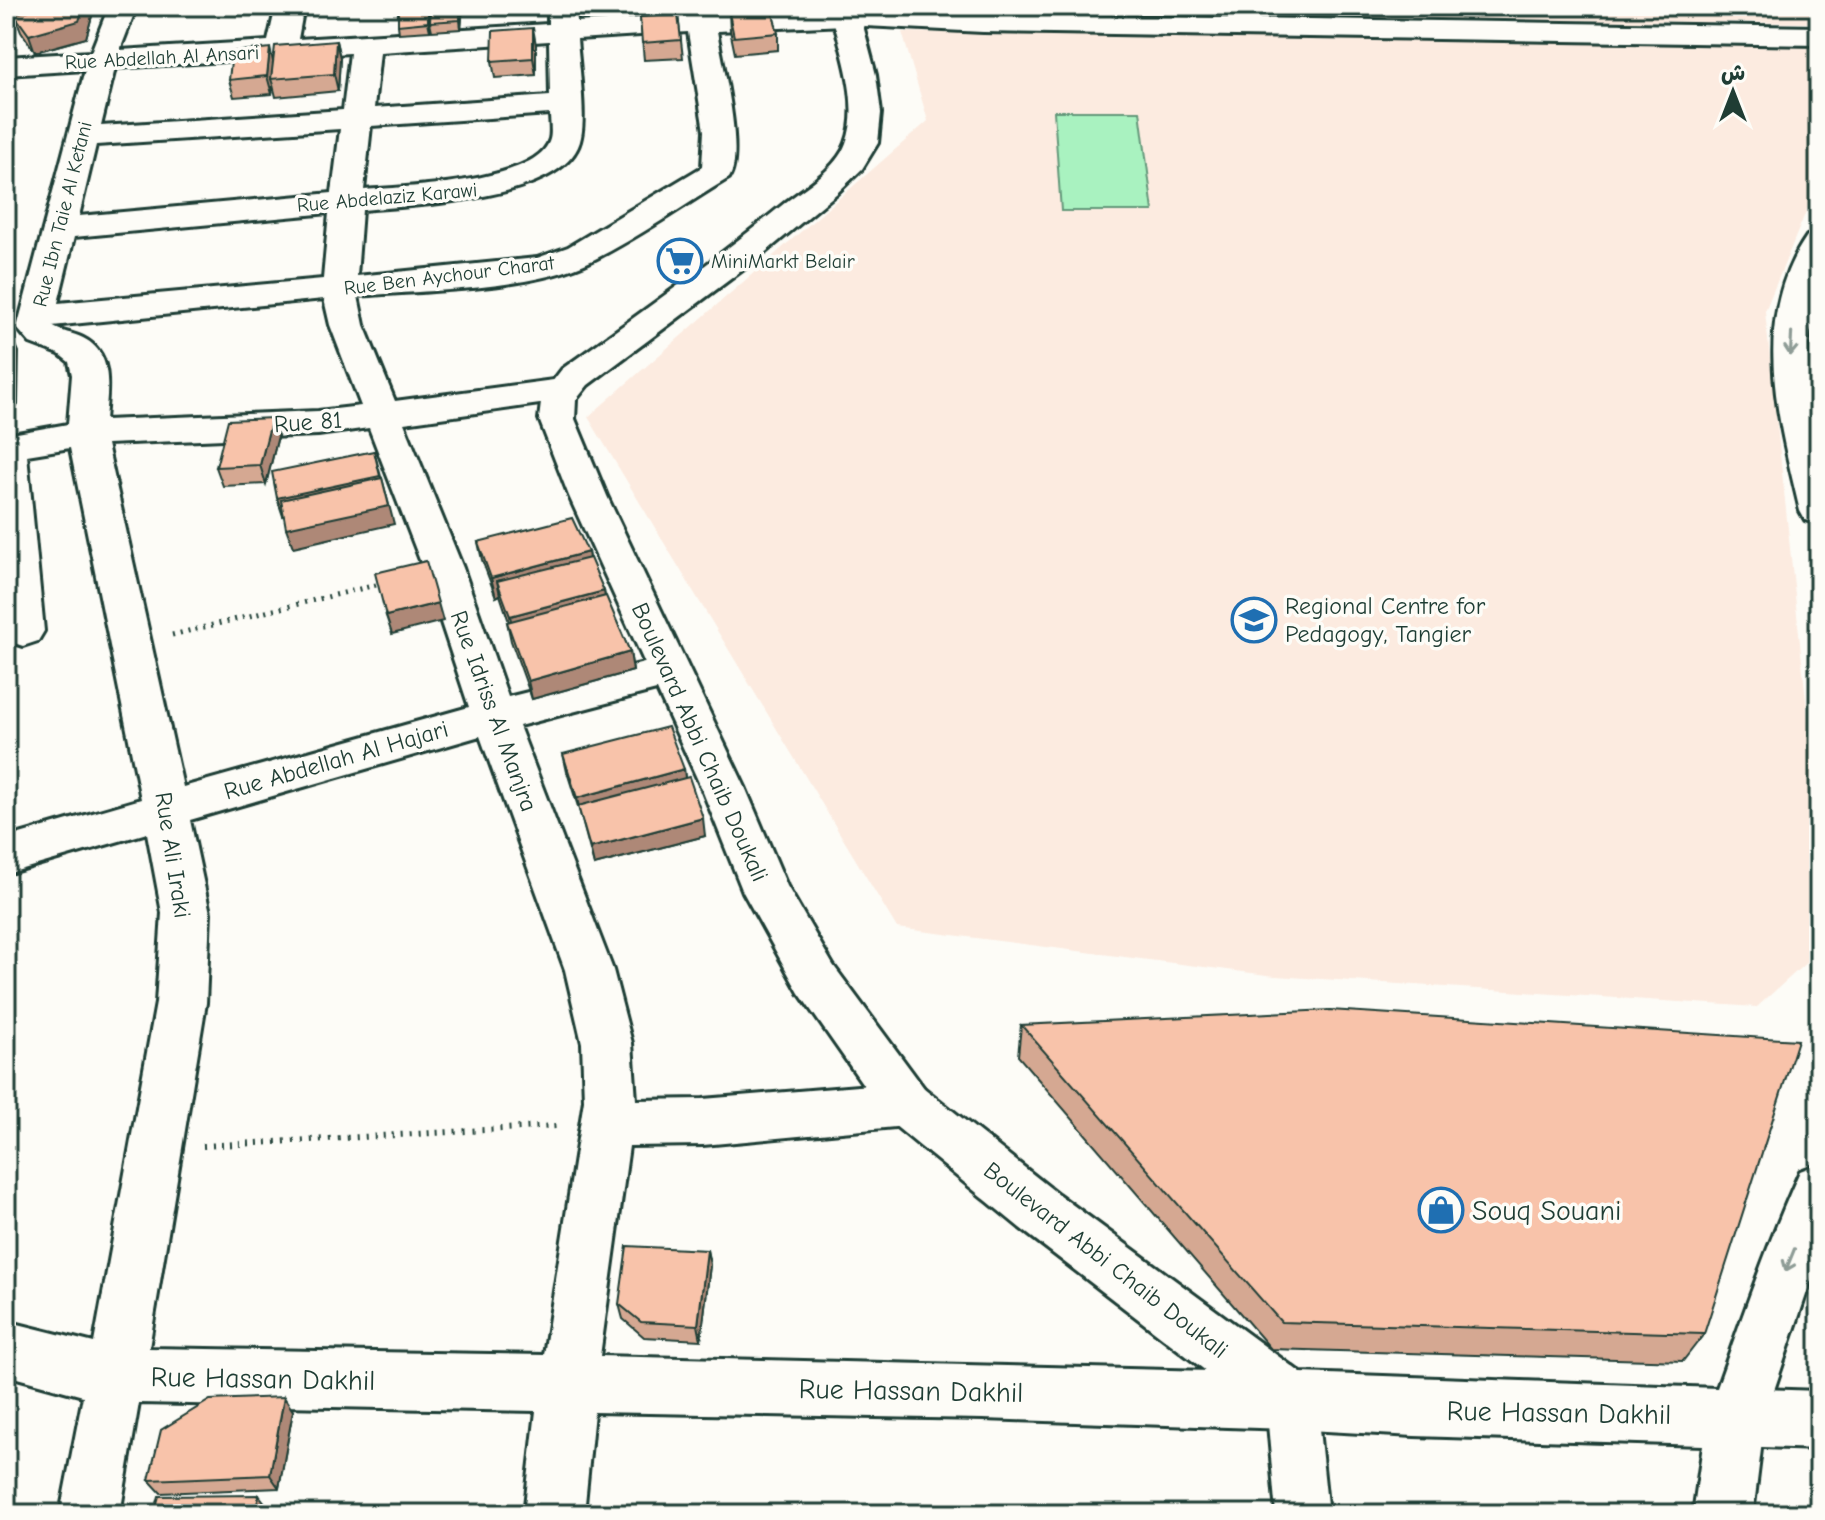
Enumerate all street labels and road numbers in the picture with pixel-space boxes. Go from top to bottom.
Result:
street label: Rue Abdellah Al Ansari [64,41,260,74]
street label: Rue Ibn Taie Al Ketani [28,119,97,309]
street label: Rue Abdelaziz Karawi [296,178,478,217]
street label: Rue Ben Aychour Charat [342,251,557,300]
street label: Rue 81 [273,406,343,438]
street label: Boulevard Abbi Chaib Doukali [626,598,774,886]
street label: Rue Idriss Al Manjra [445,607,543,815]
street label: Rue Abdellah Al Hajari [221,715,451,805]
street label: Rue Ali Iraki [149,790,197,920]
street label: Boulevard Abbi Chaib Doukali [978,1156,1234,1364]
street label: Rue Hassan Dakhil [150,1361,376,1397]
street label: Rue Hassan Dakhil [798,1373,1024,1409]
street label: Rue Hassan Dakhil [1446,1395,1672,1431]

